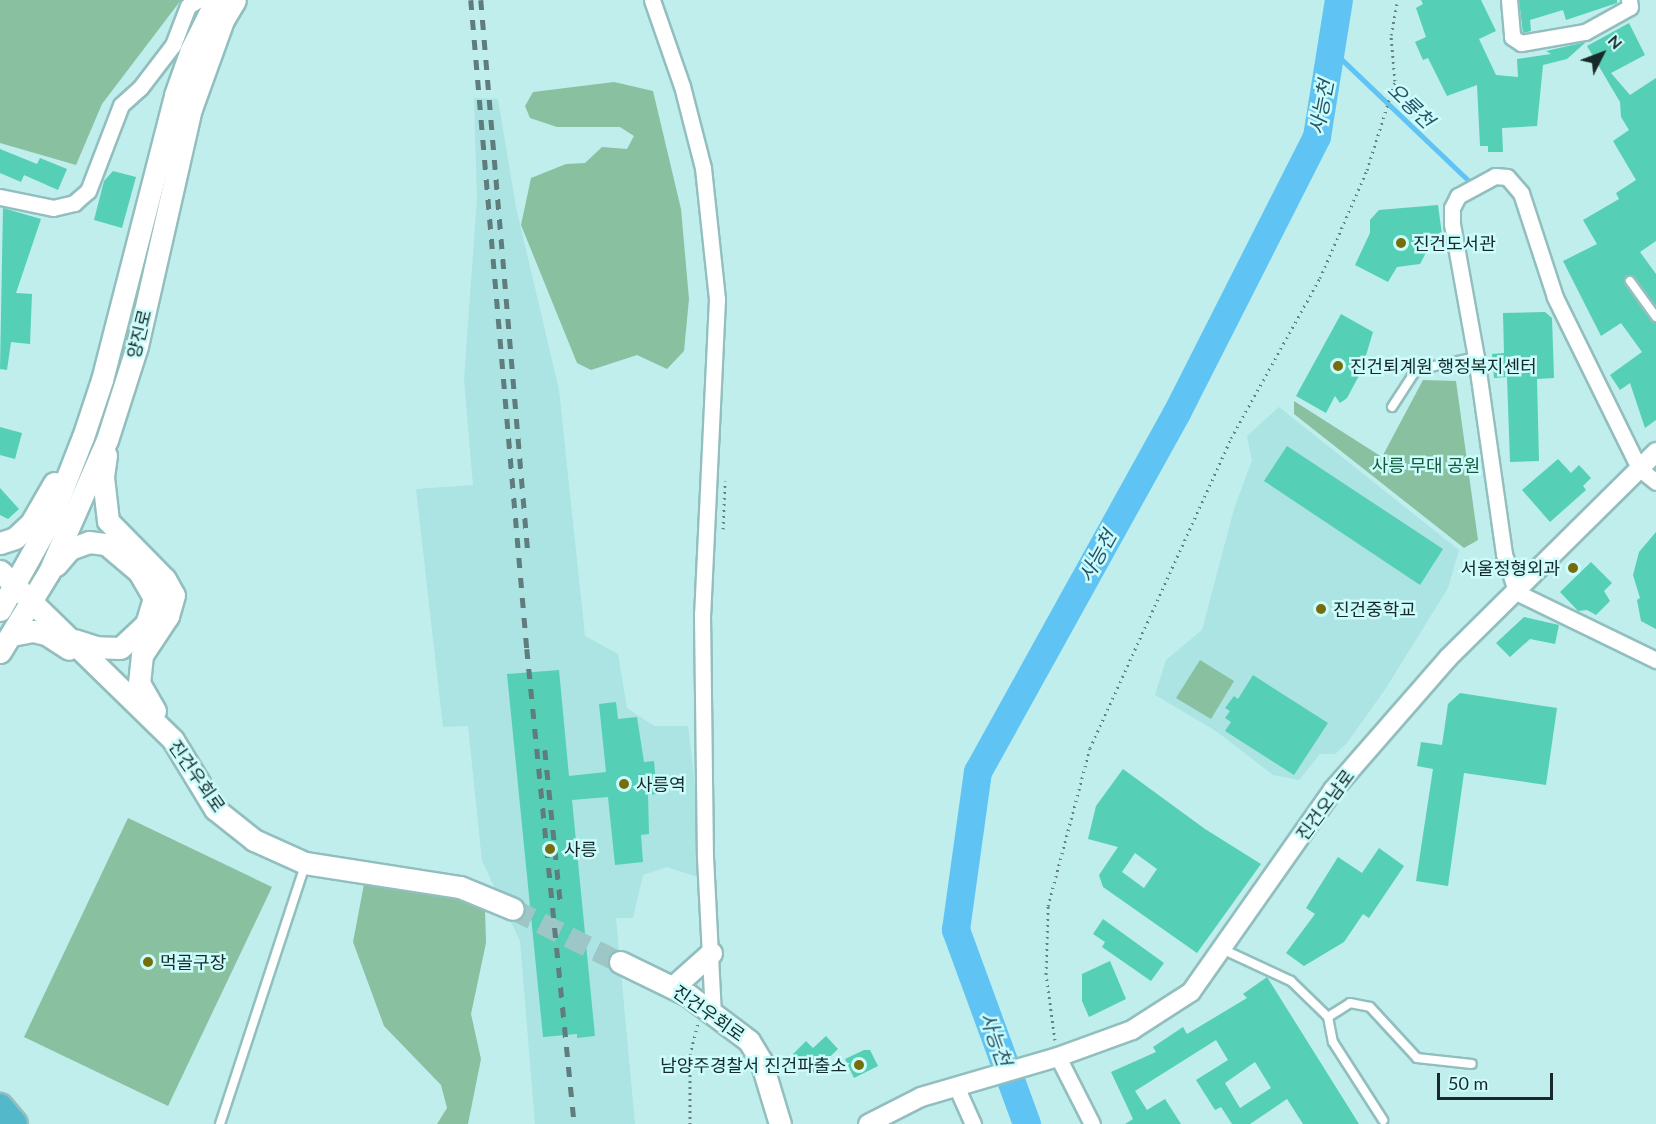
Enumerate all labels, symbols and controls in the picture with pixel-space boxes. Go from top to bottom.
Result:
north arrow [1572,24,1632,84]
text: N [1605,31,1627,53]
water label: 오룡천 [1383,77,1439,133]
water label: 사능천 [1304,78,1338,136]
place label: 진건도서관 [1413,232,1496,254]
marker: 진건도서관 [1394,236,1408,250]
street label: 양진로 [123,307,155,361]
place label: 진건퇴계원 행정복지센터 [1350,355,1537,377]
marker: 진건퇴계원 행정복지센터 [1331,359,1345,373]
park label: 사릉 무대 공원 [1372,454,1480,476]
water label: 사능천 [1073,526,1121,586]
place label: 서울정형외과 [1461,557,1560,579]
marker: 서울정형외과 [1564,559,1582,577]
place label: 진건중학교 [1333,598,1416,620]
marker: 진건중학교 [1314,602,1328,616]
street label: 진건우회로 [164,736,230,816]
street label: 진건오남로 [1291,765,1359,845]
place label: 사릉역 [636,773,686,795]
marker: 사릉역 [617,777,631,791]
place label: 사릉 [564,838,597,860]
marker: 사릉 [541,840,559,858]
place label: 먹골구장 [160,951,226,973]
marker: 먹골구장 [141,955,155,969]
street label: 진건우회로 [669,980,749,1046]
water label: 사능천 [975,1009,1017,1069]
place label: 남양주경찰서 진건파출소 [660,1054,847,1076]
marker: 남양주경찰서 진건파출소 [852,1058,866,1072]
scale bar [1440,1061,1556,1099]
text: 50 m [1448,1072,1488,1094]

